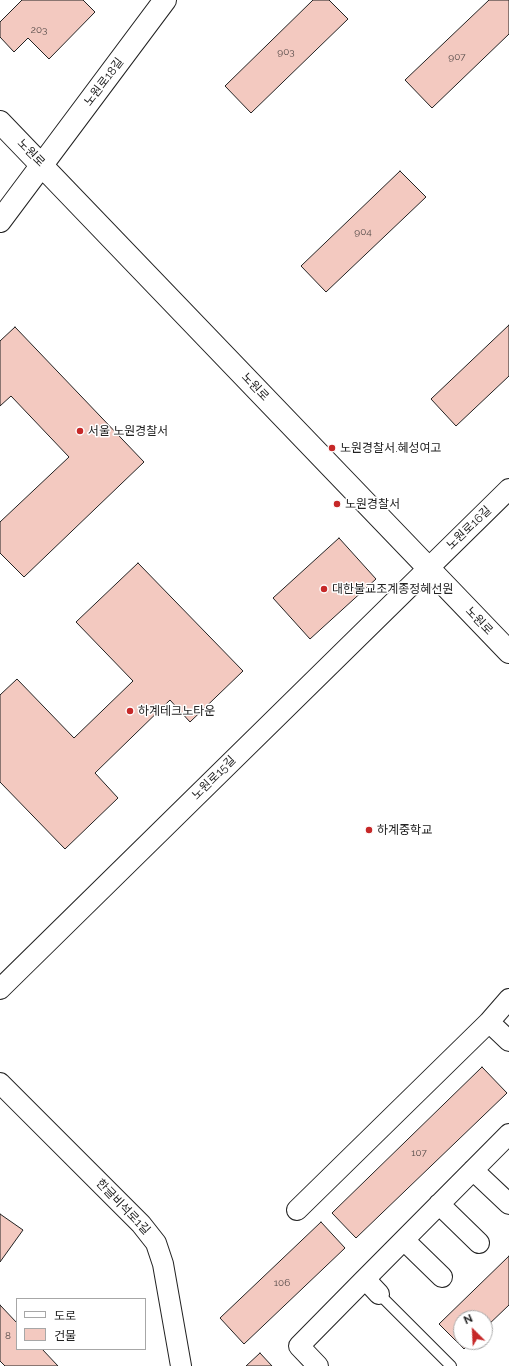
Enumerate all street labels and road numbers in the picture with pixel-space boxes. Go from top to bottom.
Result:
street label: 노원로18길 [81,55,127,109]
street label: 노원로 [14,136,48,170]
street label: 노원로 [238,370,272,404]
street label: 노원로16길 [444,503,494,553]
street label: 노원로 [462,604,496,638]
street label: 노원로15길 [189,753,239,803]
street label: 한글비석로1길 [93,1176,153,1238]

